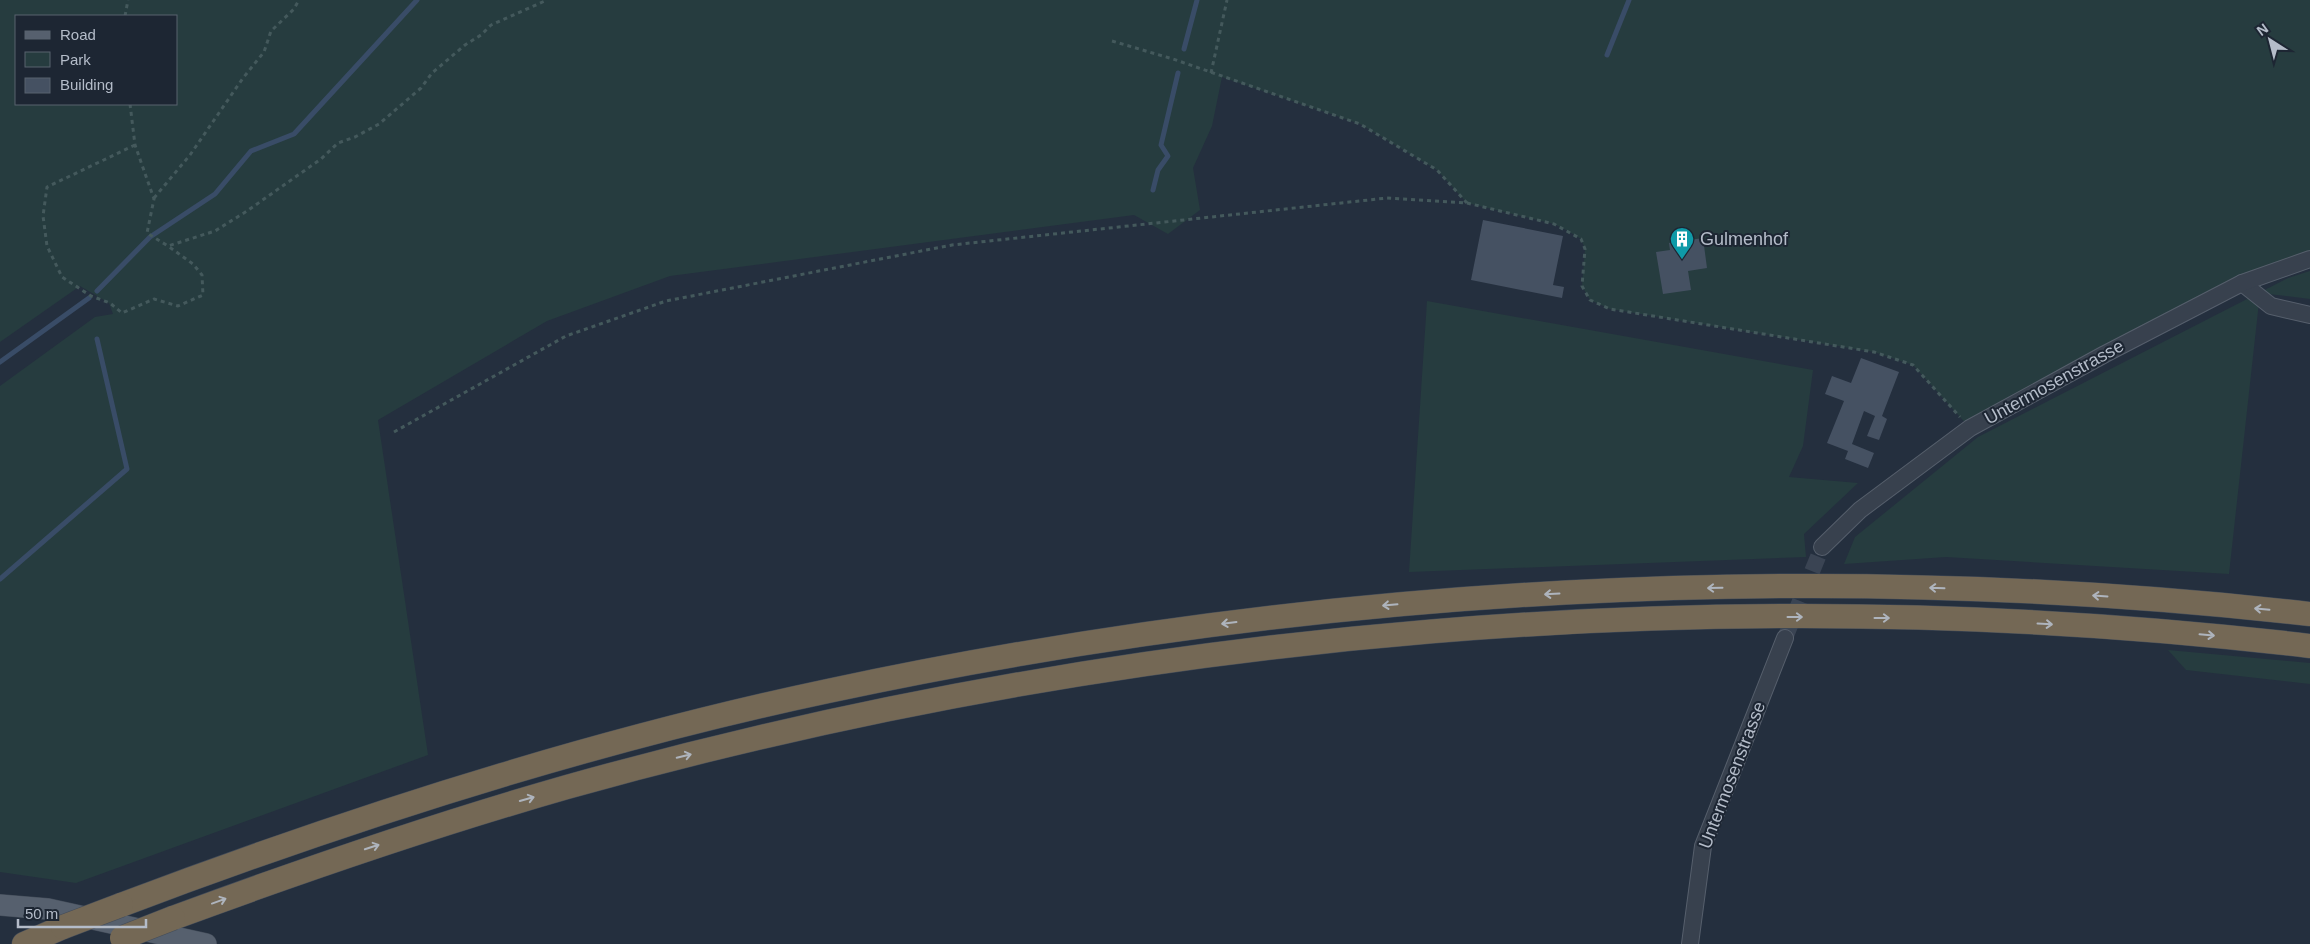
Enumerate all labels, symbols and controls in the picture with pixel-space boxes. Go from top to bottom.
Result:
legend [15,15,178,105]
north arrow [2245,15,2295,65]
text: N [2254,20,2271,39]
text: Road [60,26,96,43]
text: Park [60,51,91,68]
text: Building [60,76,113,93]
building icon: Gulmenhof [1669,226,1695,260]
place label: Gulmenhof [1700,229,1789,249]
street label: Untermosenstrasse [1981,335,2127,429]
one-way arrow [1707,583,1723,592]
one-way arrow [1930,584,1946,593]
one-way arrow [1545,589,1561,598]
one-way arrow [2092,591,2108,601]
one-way arrow [1382,601,1398,610]
one-way arrow [2254,605,2270,614]
one-way arrow [1786,612,1802,622]
one-way arrow [1874,613,1890,622]
one-way arrow [1221,618,1237,628]
one-way arrow [2036,619,2052,628]
one-way arrow [2199,631,2215,640]
street label: Untermosenstrasse [1695,699,1769,851]
one-way arrow [675,751,691,760]
one-way arrow [519,793,535,803]
one-way arrow [364,842,379,851]
scale bar [18,896,145,928]
one-way arrow [210,896,226,905]
text: 50 m [25,905,58,922]

